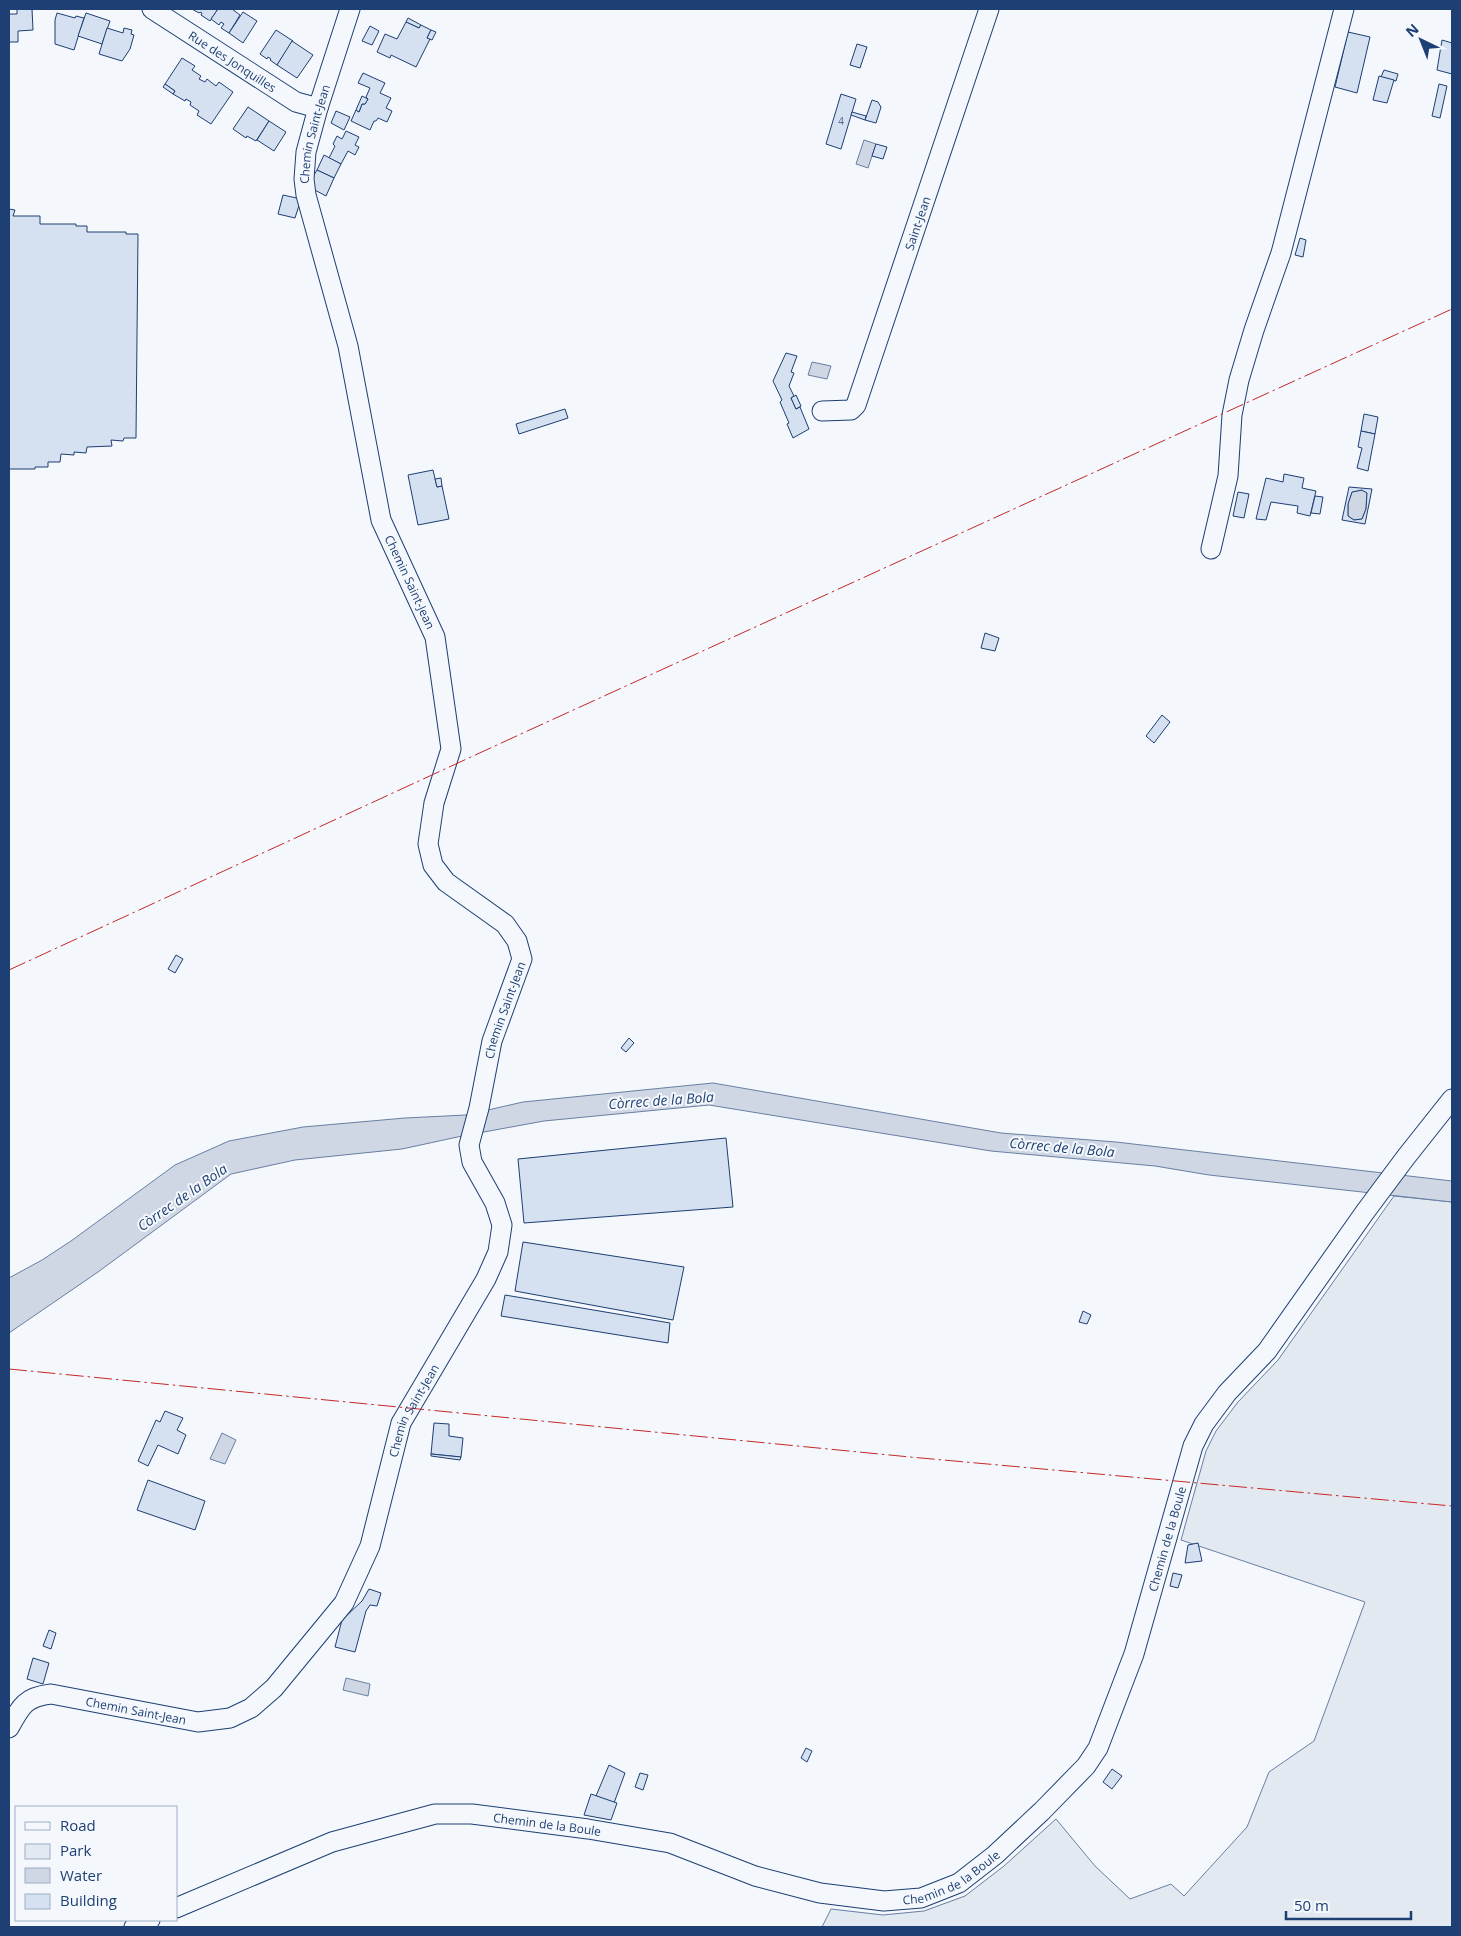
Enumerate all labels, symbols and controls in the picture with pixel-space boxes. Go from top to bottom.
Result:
north arrow [1396,15,1446,65]
text: N [1401,19,1422,41]
street label: Rue des Jonquilles [185,26,280,96]
street label: Chemin Saint-Jean [295,82,334,185]
house number: 4 [838,114,844,128]
street label: Saint-Jean [900,194,934,252]
street label: Chemin Saint-Jean [381,532,439,632]
street label: Chemin Saint-Jean [480,959,529,1060]
water label: Còrrec de la Bola [608,1087,714,1113]
water label: Còrrec de la Bola [1009,1133,1116,1161]
water label: Còrrec de la Bola [133,1159,231,1235]
street label: Chemin Saint-Jean [384,1361,443,1459]
street label: Chemin de la Boule [1144,1484,1190,1593]
street label: Chemin Saint-Jean [84,1692,188,1728]
legend [15,1806,178,1921]
street label: Chemin de la Boule [492,1808,603,1840]
text: Road [60,1815,96,1835]
text: Park [60,1840,91,1860]
street label: Chemin de la Boule [902,1846,1004,1908]
text: Water [60,1865,102,1885]
scale bar [1286,1888,1411,1920]
text: Building [60,1890,117,1910]
text: 50 m [1294,1895,1329,1915]

